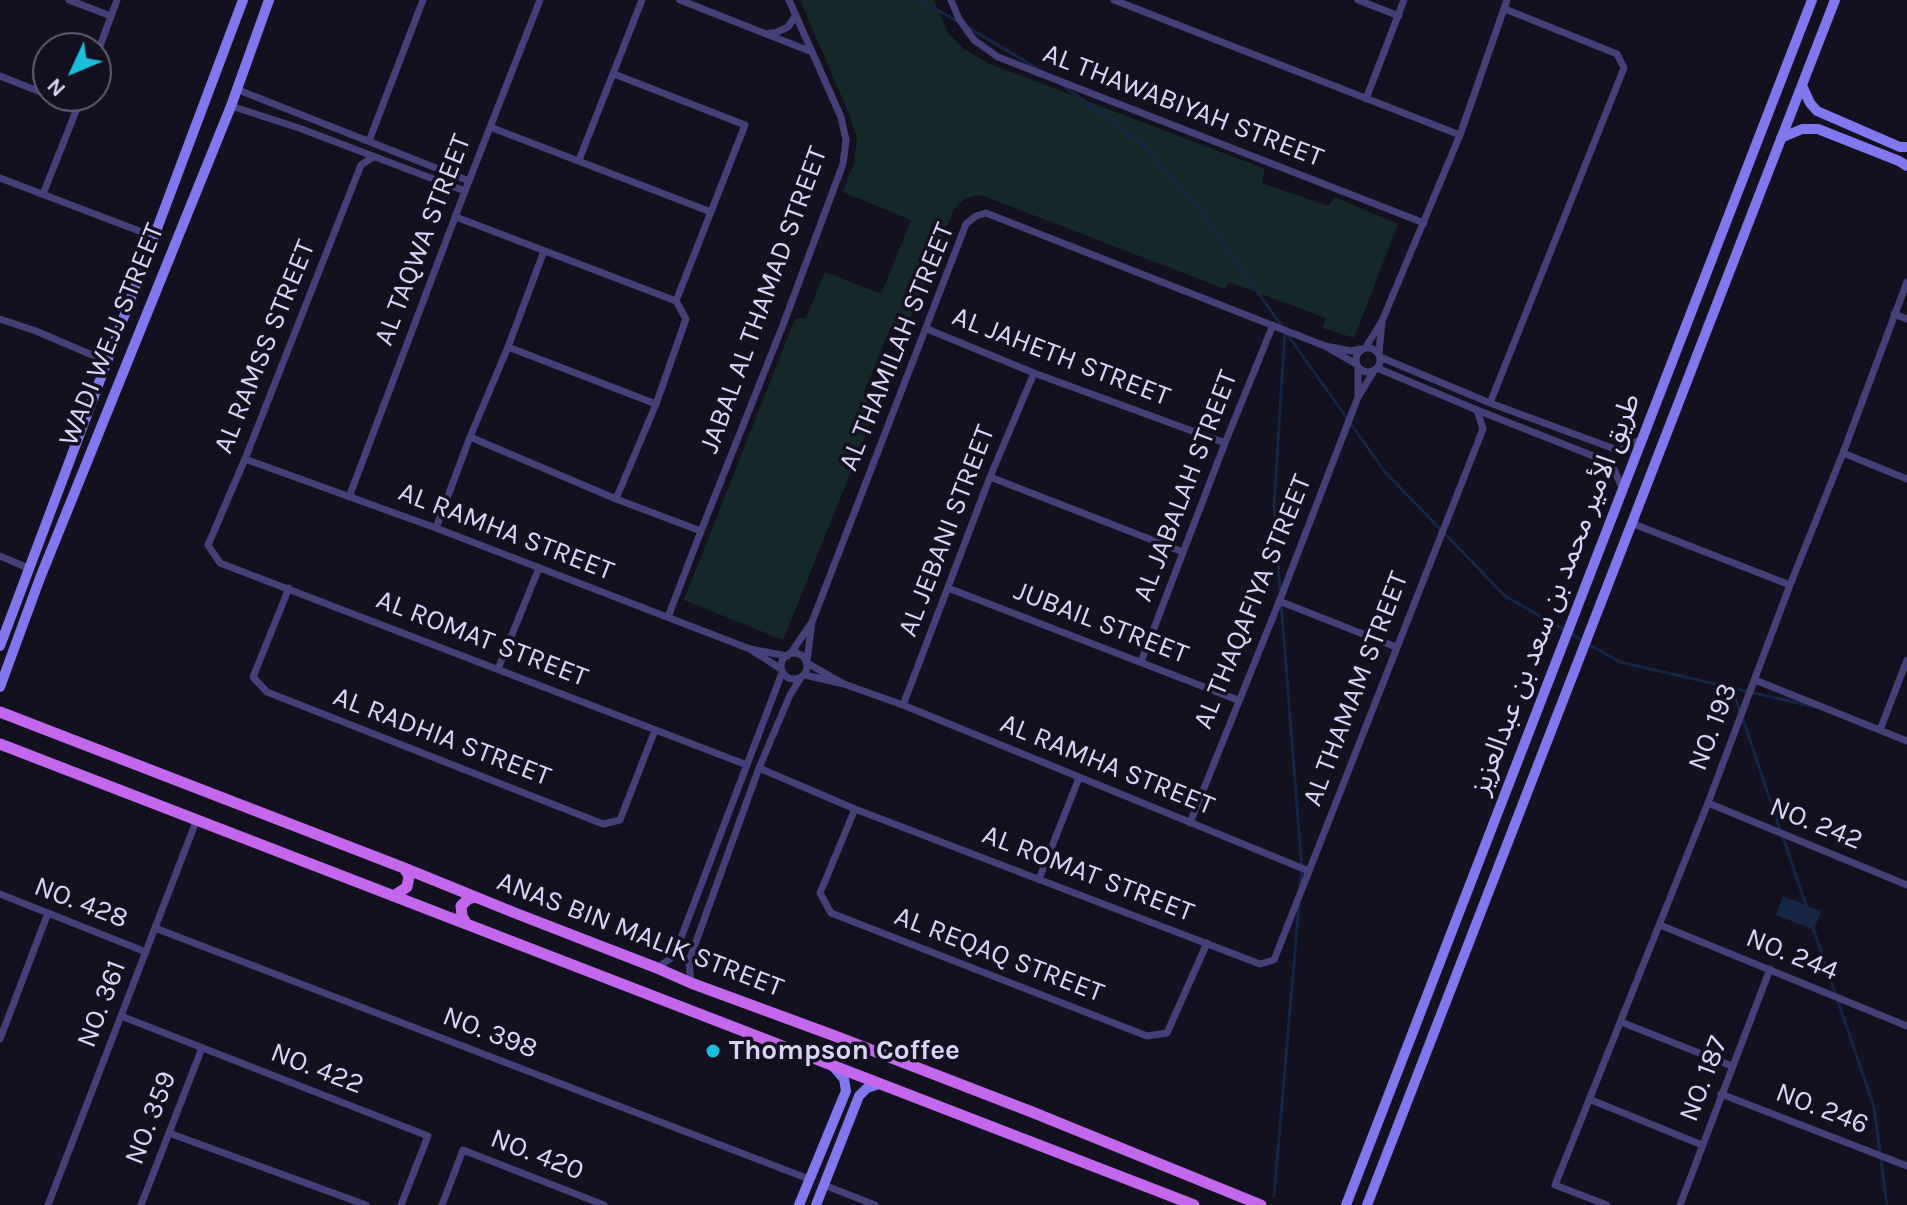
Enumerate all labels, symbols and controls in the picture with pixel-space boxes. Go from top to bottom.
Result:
north arrow [32,32,112,112]
street label: AL THAWABIYAH STREET [1038,37,1328,175]
text: N [41,73,71,102]
street label: AL TAQWA STREET [367,130,479,350]
street label: JABAL AL THAMAD STREET [693,142,835,458]
street label: AL THAMILAH STREET [832,218,962,476]
street label: WADI WEJJ STREET [52,219,172,451]
street label: AL RAMSS STREET [207,236,323,458]
street label: AL JAHETH STREET [947,300,1175,414]
street label: AL JABALAH STREET [1126,366,1246,606]
street label: طريق الأمير محمد بن سعد بن عبدالعزيز [1464,389,1648,799]
street label: AL JEBANI STREET [891,421,1003,641]
street label: AL THAQAFIYA STREET [1187,470,1319,734]
street label: AL RAMHA STREET [394,475,618,589]
street label: AL THAMAM STREET [1296,567,1416,811]
street label: JUBAIL STREET [1009,574,1193,672]
street label: AL ROMAT STREET [371,583,593,695]
street label: NO. 193 [1681,679,1745,775]
street label: AL RADHIA STREET [328,680,556,794]
street label: AL RAMHA STREET [995,707,1219,823]
street label: NO. 242 [1765,790,1867,858]
street label: AL ROMAT STREET [977,818,1199,930]
street label: ANAS BIN MALIK STREET [492,865,788,1005]
street label: NO. 428 [29,870,133,936]
street label: AL REQAQ STREET [890,900,1108,1010]
street label: NO. 244 [1741,921,1843,989]
street label: NO. 361 [70,956,134,1052]
street label: NO. 398 [438,1000,542,1066]
street label: NO. 187 [1672,1032,1736,1126]
place label: Thompson Coffee [729,1034,960,1068]
street label: NO. 422 [266,1036,368,1102]
marker: Thompson Coffee [704,1042,722,1060]
street label: NO. 359 [118,1066,184,1170]
street label: NO. 246 [1771,1076,1873,1142]
street label: NO. 420 [486,1122,588,1188]

